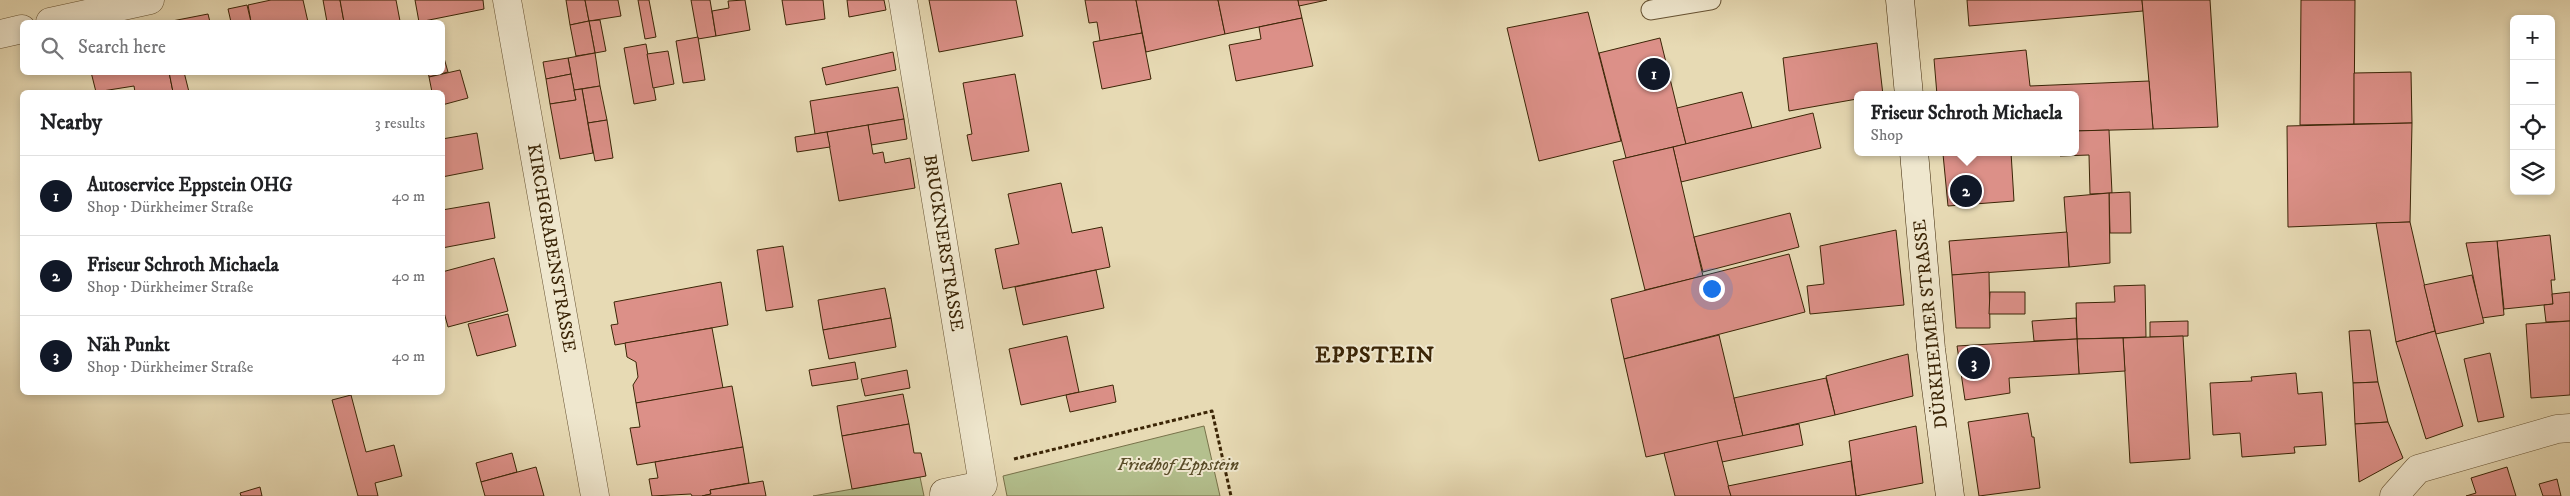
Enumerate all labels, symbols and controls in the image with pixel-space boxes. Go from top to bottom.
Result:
map controls [2510,15,2555,195]
button: + [2510,15,2555,60]
search box [20,20,445,75]
icon: search [38,34,66,62]
text: Search here [78,36,166,59]
pin: 1 [1638,55,1670,93]
button: − [2510,60,2555,105]
popup [1854,91,2079,156]
text: Friseur Schroth Michaela [1871,102,2062,125]
button: locate [2510,105,2555,150]
text: Nearby [40,110,102,136]
text: 3 results [375,113,425,133]
text: Shop [1871,125,1903,145]
street label: KIRCHGRABENSTRASSE [522,142,580,354]
button: layers [2510,150,2555,195]
street label: BRUCKNERSTRASSE [918,153,968,333]
pin: 2 [1950,172,1982,210]
text: Autoservice Eppstein OHG [87,174,293,197]
text: 1 [53,186,59,206]
text: 40 m [392,186,425,206]
text: Shop · Dürkheimer Straße [87,197,253,217]
street label: DÜRKHEIMER STRASSE [1909,218,1953,430]
text: Friseur Schroth Michaela [87,254,279,277]
text: 2 [52,266,60,286]
text: 40 m [392,266,425,286]
your location [1699,276,1725,302]
text: Shop · Dürkheimer Straße [87,277,253,297]
text: Näh Punkt [87,334,170,357]
district label: EPPSTEIN [1315,342,1435,369]
pin: 3 [1958,344,1990,382]
text: 3 [53,346,59,366]
text: 40 m [392,346,425,366]
text: Shop · Dürkheimer Straße [87,357,253,377]
park label: Friedhof Eppstein [1117,454,1239,476]

